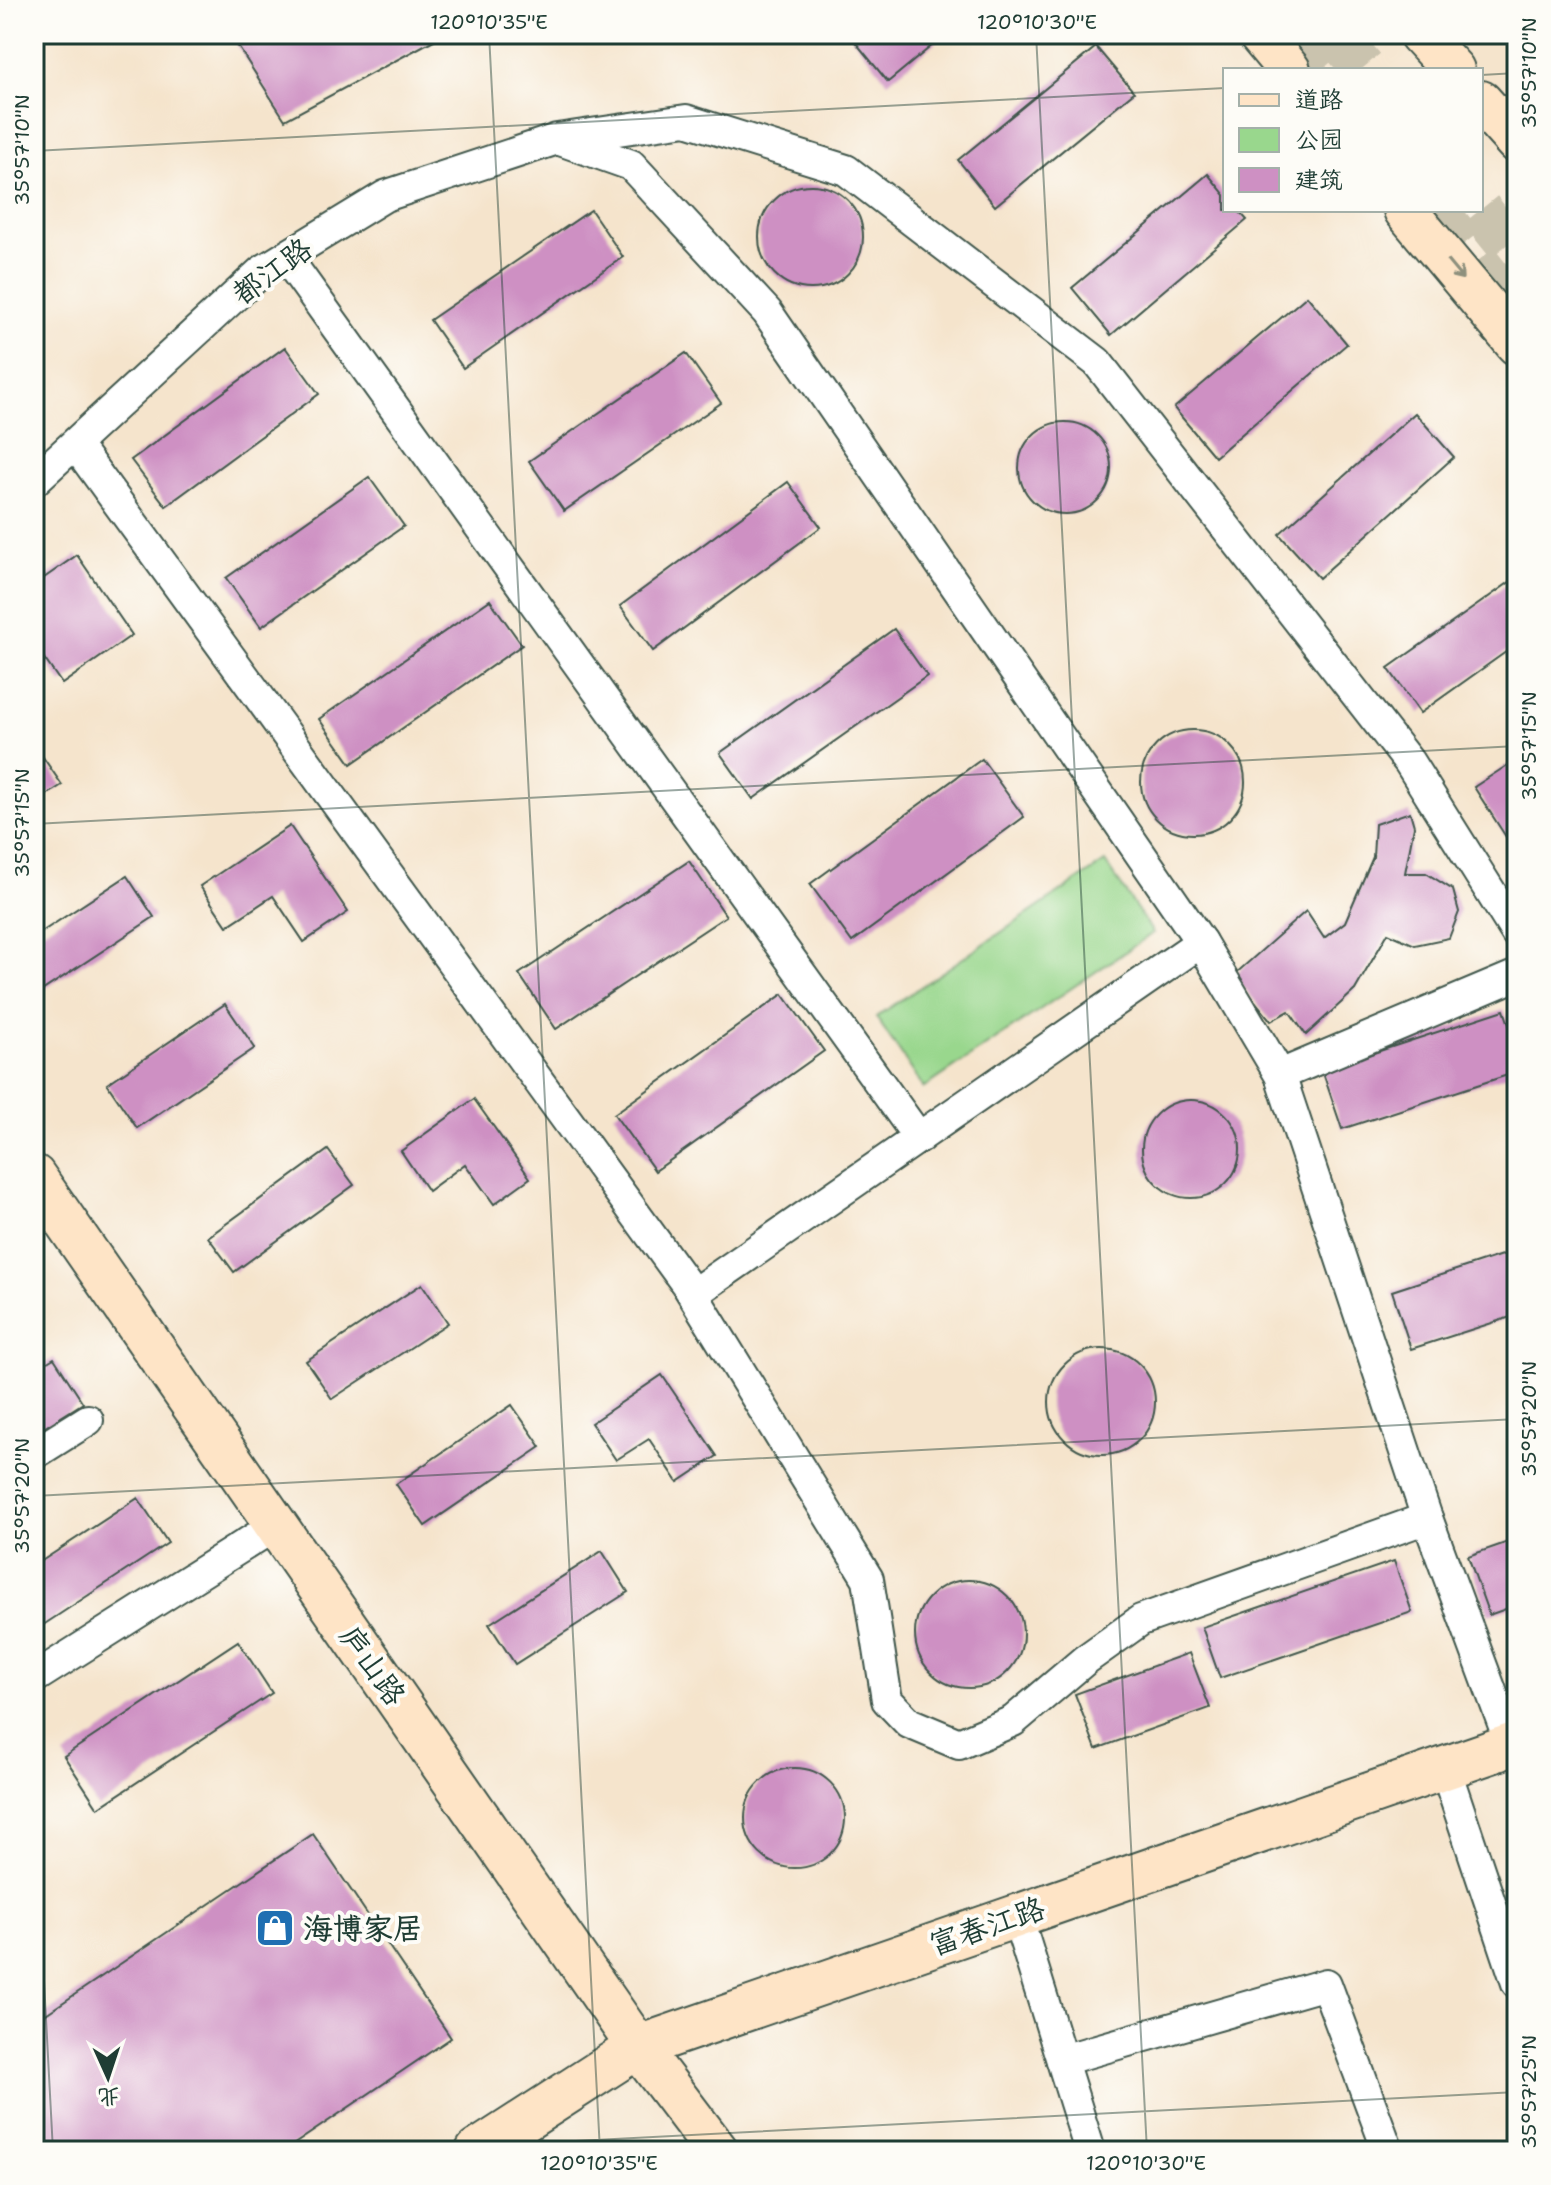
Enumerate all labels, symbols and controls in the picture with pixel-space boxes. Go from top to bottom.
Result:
text: 120°10'35"E [430,9,548,35]
text: 120°10'30"E [977,9,1097,35]
text: 35°57'10"N [1516,17,1542,129]
legend [1223,68,1483,212]
text: 道路 [1295,84,1343,116]
text: 35°57'10"N [9,94,35,206]
text: 公园 [1295,124,1343,156]
text: 建筑 [1295,164,1343,196]
street label: 都江路 [224,228,320,314]
one-way arrow [1446,259,1464,280]
text: 35°57'15"N [1516,691,1542,801]
text: 35°57'15"N [9,768,35,878]
text: 35°57'20"N [1516,1361,1542,1477]
text: 35°57'20"N [9,1438,35,1554]
street label: 庐山路 [330,1616,416,1714]
street label: 富春江路 [924,1887,1050,1965]
shop icon: 海博家居 [254,1907,296,1949]
place label: 海博家居 [303,1908,423,1949]
text: 35°57'25"N [1516,2035,1542,2149]
north arrow [68,2037,148,2117]
text: 北 [97,2081,121,2112]
text: 120°10'35"E [540,2150,658,2176]
text: 120°10'30"E [1086,2150,1206,2176]

